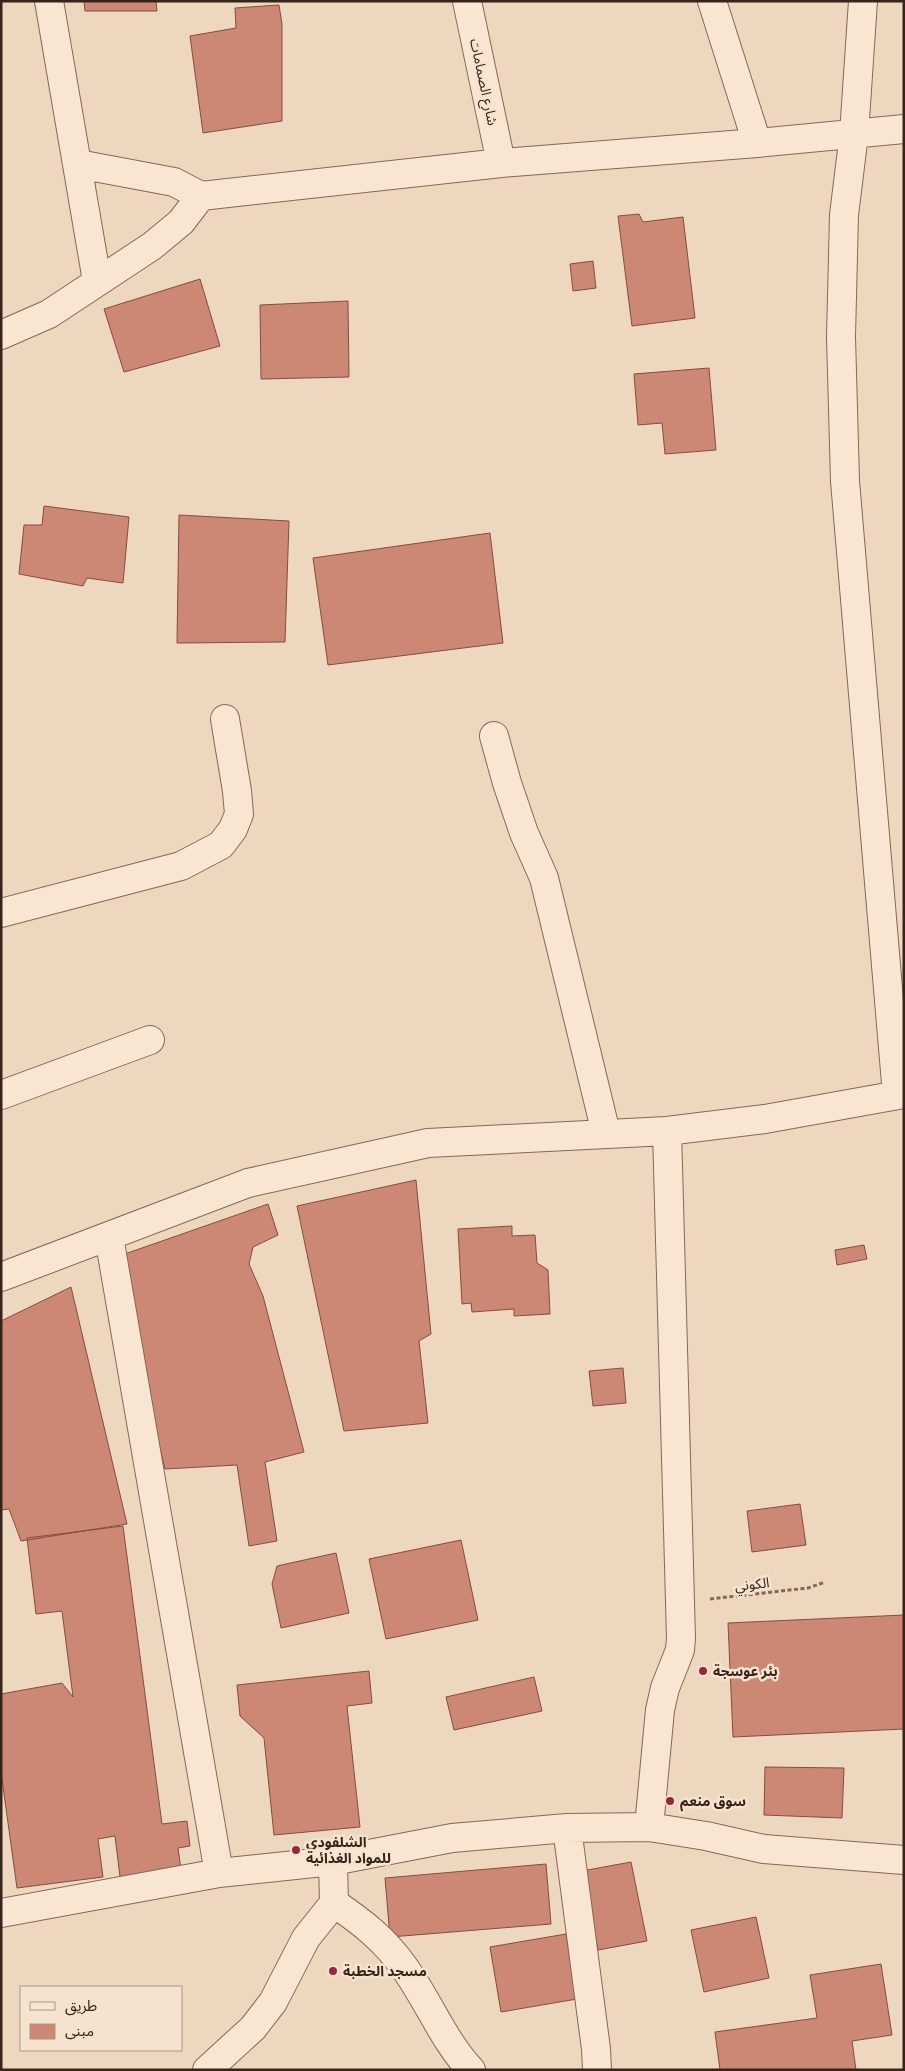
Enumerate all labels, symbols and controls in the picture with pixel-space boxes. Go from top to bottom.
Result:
street label: شارع الصمامات [464,37,502,127]
street label: الكوني [734,1573,770,1597]
place label: بئر عوسجة [713,1662,778,1680]
marker: بئر عوسجة [697,1665,709,1677]
place label: سوق منعم [680,1792,746,1812]
marker: سوق منعم [664,1795,676,1807]
place label: الشلفودي للمواد الغذائية [306,1833,391,1867]
marker: الشلفودي للمواد الغذائية [290,1844,302,1856]
place label: مسجد الخطبة [343,1962,427,1980]
marker: مسجد الخطبة [327,1965,339,1977]
legend [20,1986,182,2051]
text: طريق [65,1996,97,2016]
text: مبنى [65,2021,94,2040]

